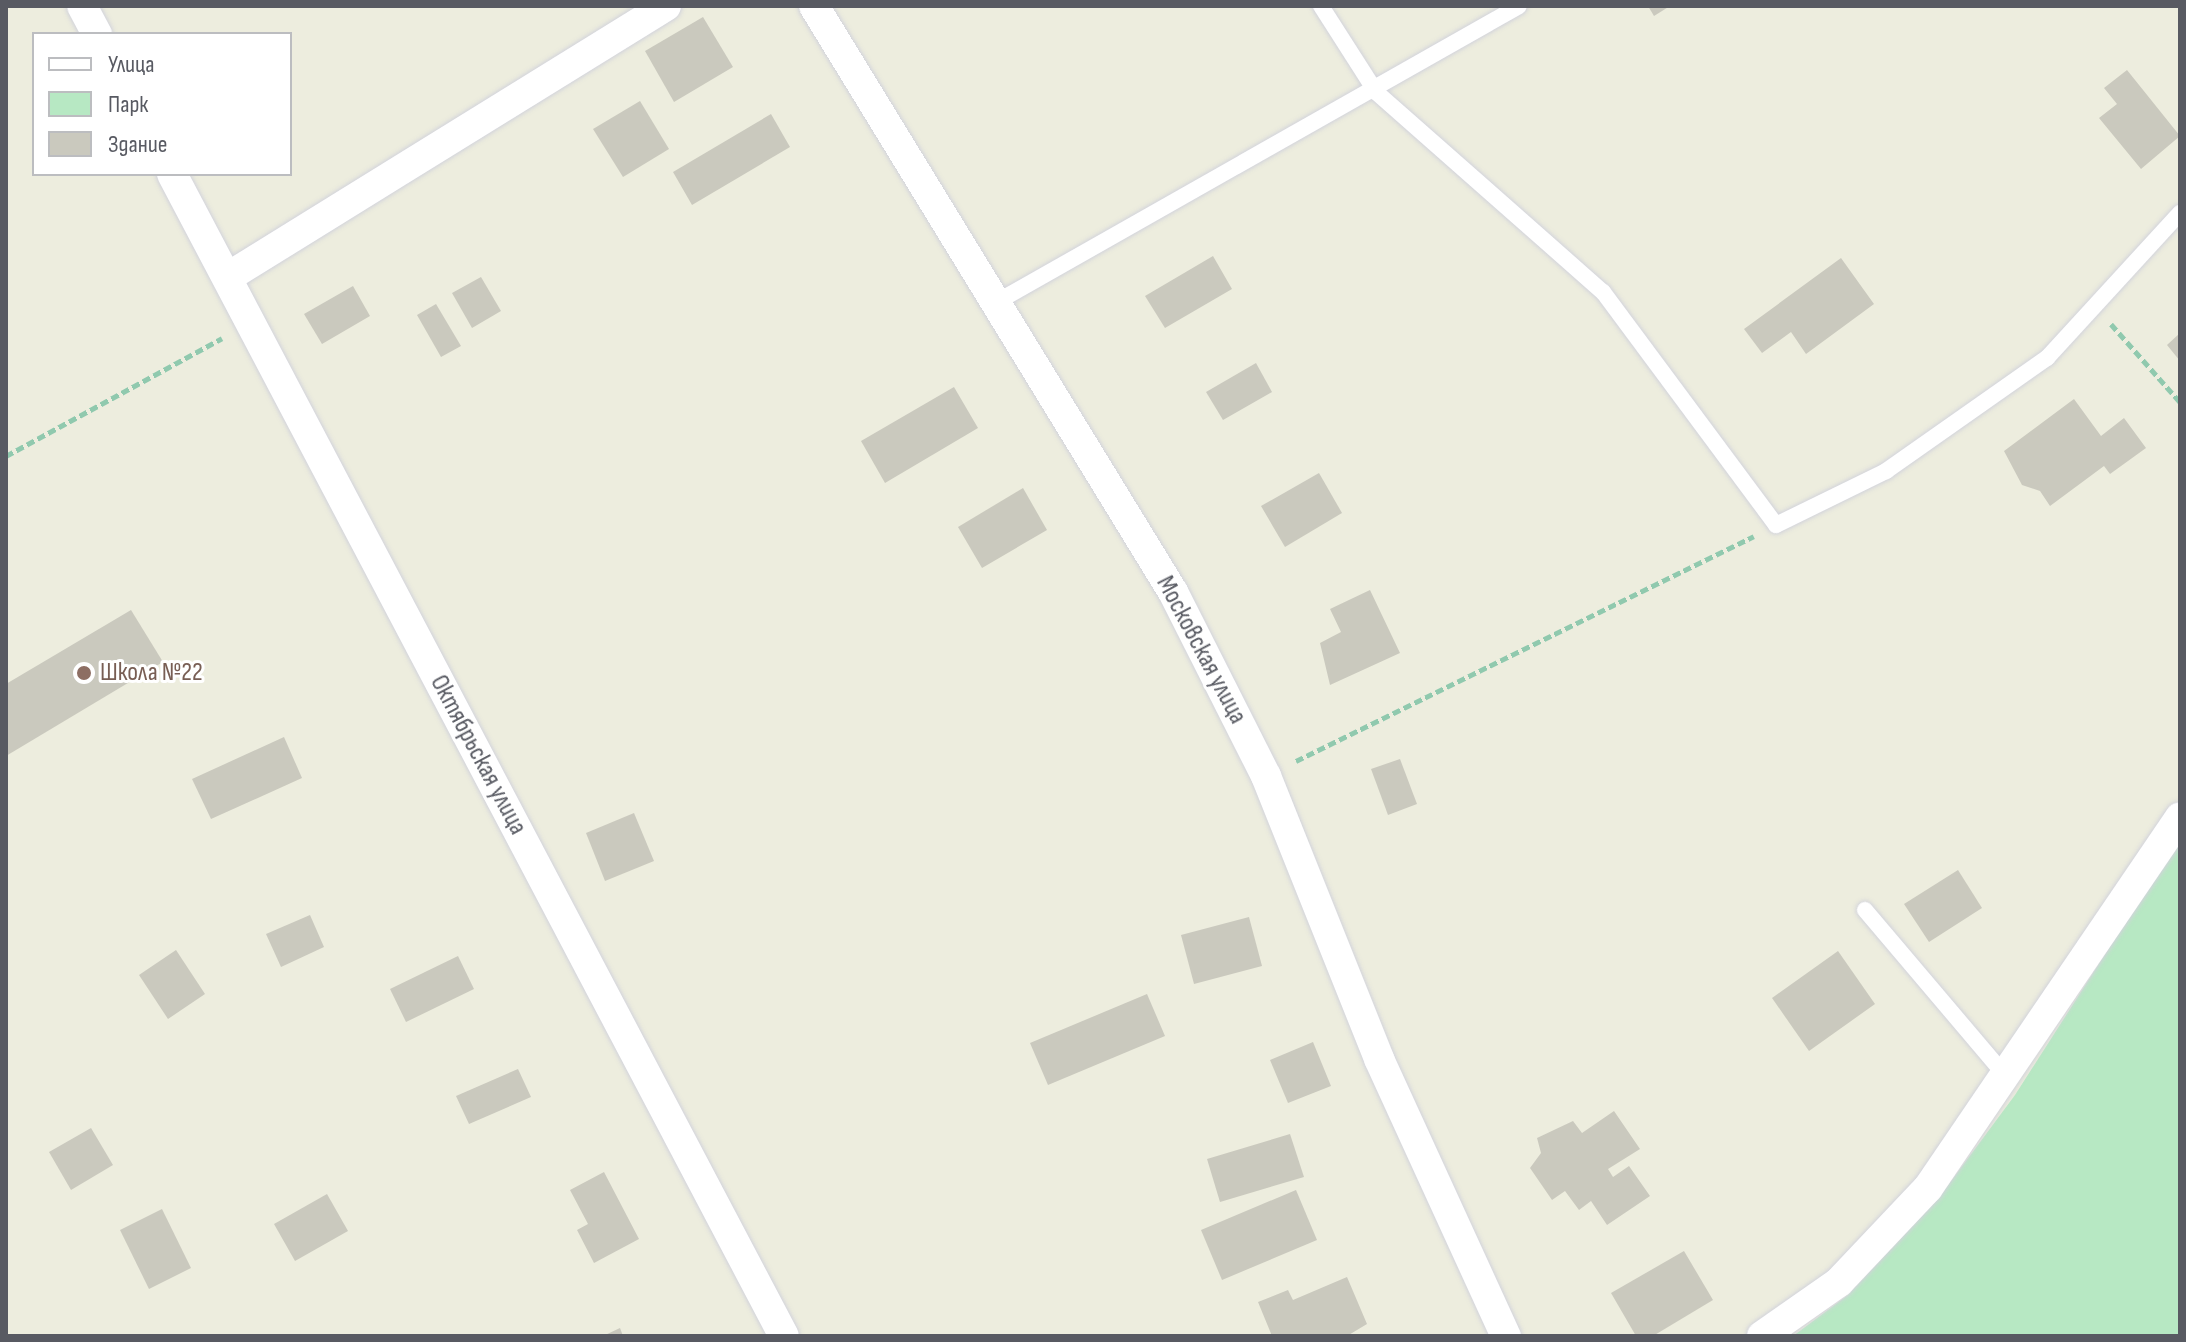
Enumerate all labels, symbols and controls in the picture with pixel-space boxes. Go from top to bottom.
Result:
legend [32,32,292,176]
text: Улица [108,50,154,79]
text: Парк [108,90,148,119]
text: Здание [108,130,167,159]
street label: Московская улица [1149,571,1253,729]
place label: Школа №22 [100,657,203,689]
marker: Школа №22 [75,664,93,682]
street label: Октябрьская улица [423,670,533,840]

